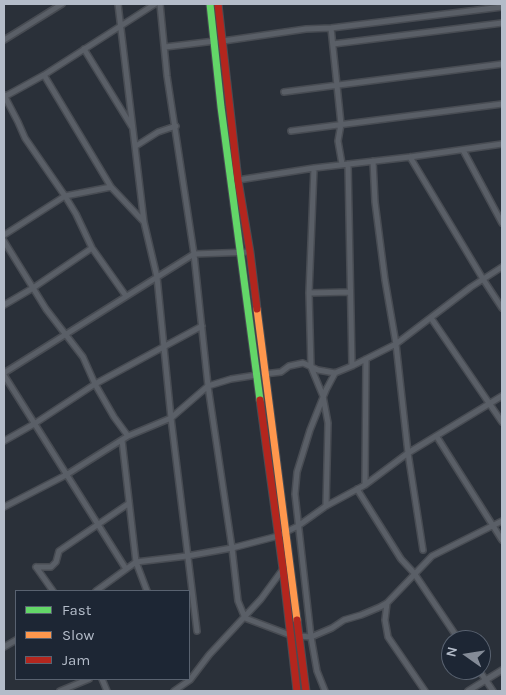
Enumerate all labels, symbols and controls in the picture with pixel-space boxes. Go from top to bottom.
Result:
legend [15,590,190,680]
text: Fast [62,601,91,619]
text: Slow [62,626,94,644]
north arrow [441,630,491,680]
text: N [442,645,461,659]
text: Jam [62,651,90,669]

